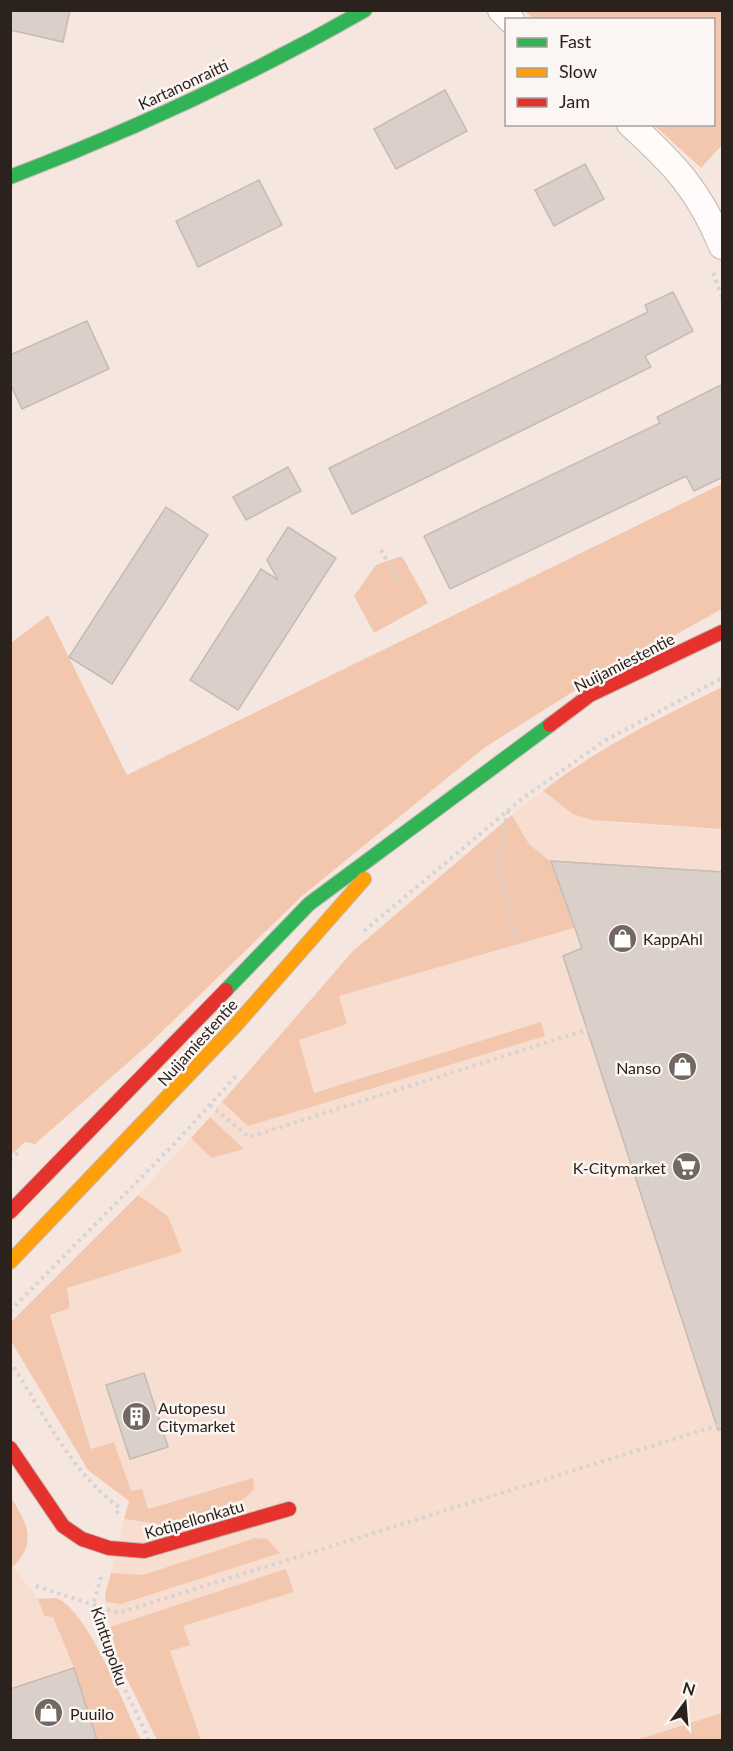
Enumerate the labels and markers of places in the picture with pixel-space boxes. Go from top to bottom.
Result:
shop icon: KappAhl [606,922,638,954]
place label: KappAhl [643,929,703,948]
shop icon: Nanso [666,1051,698,1083]
place label: Nanso [616,1058,661,1077]
supermarket icon: K-Citymarket [671,1151,703,1183]
place label: K-Citymarket [573,1158,666,1177]
place label: Autopesu Citymarket [158,1398,236,1435]
building icon: Autopesu Citymarket [121,1400,153,1432]
shop icon: Puuilo [33,1697,65,1729]
place label: Puuilo [70,1704,114,1723]

